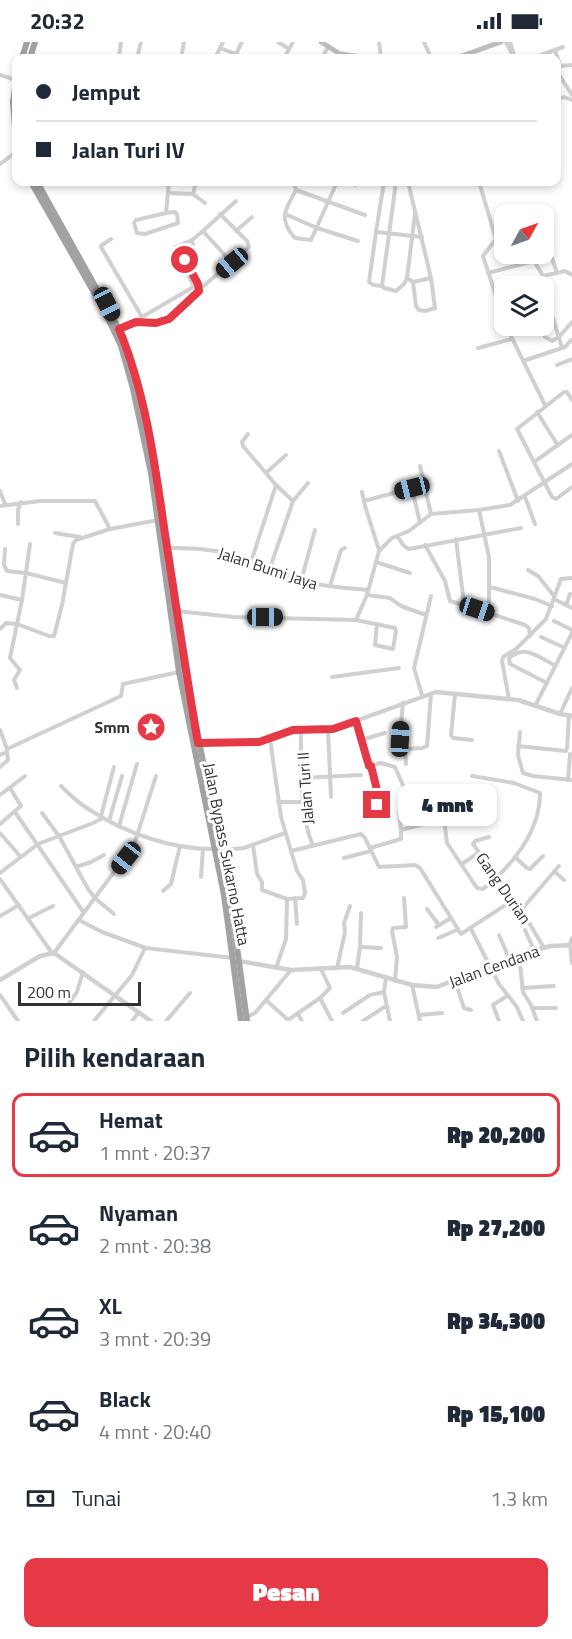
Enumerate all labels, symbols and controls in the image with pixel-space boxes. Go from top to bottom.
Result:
text: 20:32 [30,4,85,38]
text: Jemput [72,75,140,109]
text: Jalan Turi IV [72,133,185,167]
north arrow [494,204,554,264]
map controls [494,204,554,336]
car [212,245,252,281]
route start [171,246,198,273]
button: layers [494,276,554,336]
car [91,284,123,324]
car [392,475,432,501]
street label: Jalan Bumi Jaya [215,541,321,595]
car [457,595,497,623]
car [247,608,283,626]
place icon: Smm [135,711,167,743]
place label: Smm [94,715,130,739]
car [390,721,410,757]
street label: Jalan Turi II [291,751,319,825]
street label: Jalan Bypass Sukarno Hatta [197,761,257,947]
callout: 4 mnt [398,784,497,826]
text: 4 mnt [422,789,473,820]
route end [363,791,390,818]
car [108,838,144,878]
street label: Gang Durian [470,847,538,929]
street label: Jalan Cendana [445,939,543,993]
scale bar [18,979,141,1007]
text: 200 m [27,980,71,1004]
text: Pilih kendaraan [24,1036,206,1077]
text: Hemat [99,1103,163,1137]
icon: car [27,1108,81,1162]
text: Rp 20,200 [447,1118,545,1152]
text: 1 mnt · 20:37 [99,1137,211,1168]
text: Nyaman [99,1196,178,1230]
icon: car [27,1201,81,1255]
text: Rp 27,200 [447,1211,545,1245]
text: 2 mnt · 20:38 [99,1230,211,1261]
text: XL [99,1289,122,1323]
icon: car [27,1294,81,1348]
text: Rp 34,300 [447,1304,545,1338]
text: 3 mnt · 20:39 [99,1323,211,1354]
text: Black [99,1382,151,1416]
icon: car [27,1387,81,1441]
text: Rp 15,100 [447,1397,545,1431]
text: 4 mnt · 20:40 [99,1416,211,1447]
text: Tunai [72,1481,121,1515]
icon: cash [24,1482,57,1515]
text: 1.3 km [491,1483,548,1514]
button: Pesan [24,1558,548,1627]

